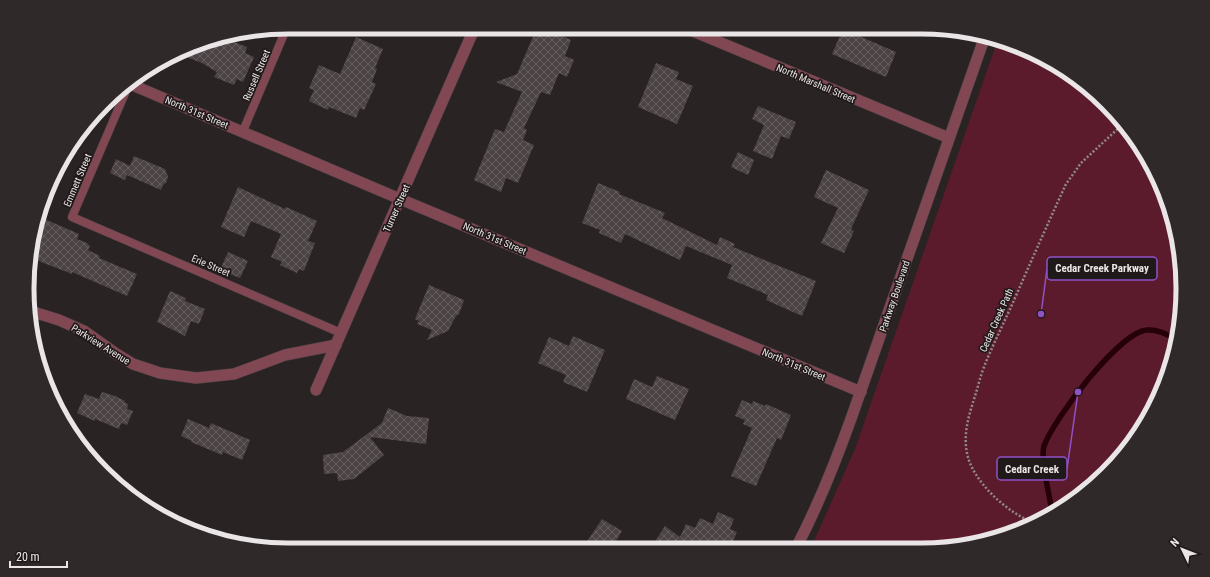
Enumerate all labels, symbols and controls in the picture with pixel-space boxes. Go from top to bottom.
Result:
street label: Russell Street [241,48,272,102]
street label: North Marshall Street [775,62,857,105]
street label: North 31st Street [163,94,230,131]
street label: Emmett Street [61,152,94,208]
street label: Turner Street [381,183,412,234]
street label: North 31st Street [461,220,528,257]
street label: Erie Street [190,252,232,278]
callout: Cedar Creek Parkway [1047,257,1157,280]
street label: Parkway Boulevard [877,259,912,333]
text: Cedar Creek Parkway [1055,262,1149,275]
street label: Cedar Creek Path [978,287,1015,354]
street label: Parkview Avenue [70,322,132,367]
street label: North 31st Street [760,346,827,383]
callout: Cedar Creek [997,457,1067,480]
text: Cedar Creek [1005,463,1060,476]
north arrow [1162,529,1202,569]
text: N [1168,535,1182,549]
scale bar [10,543,67,569]
text: 20 m [16,550,40,564]

